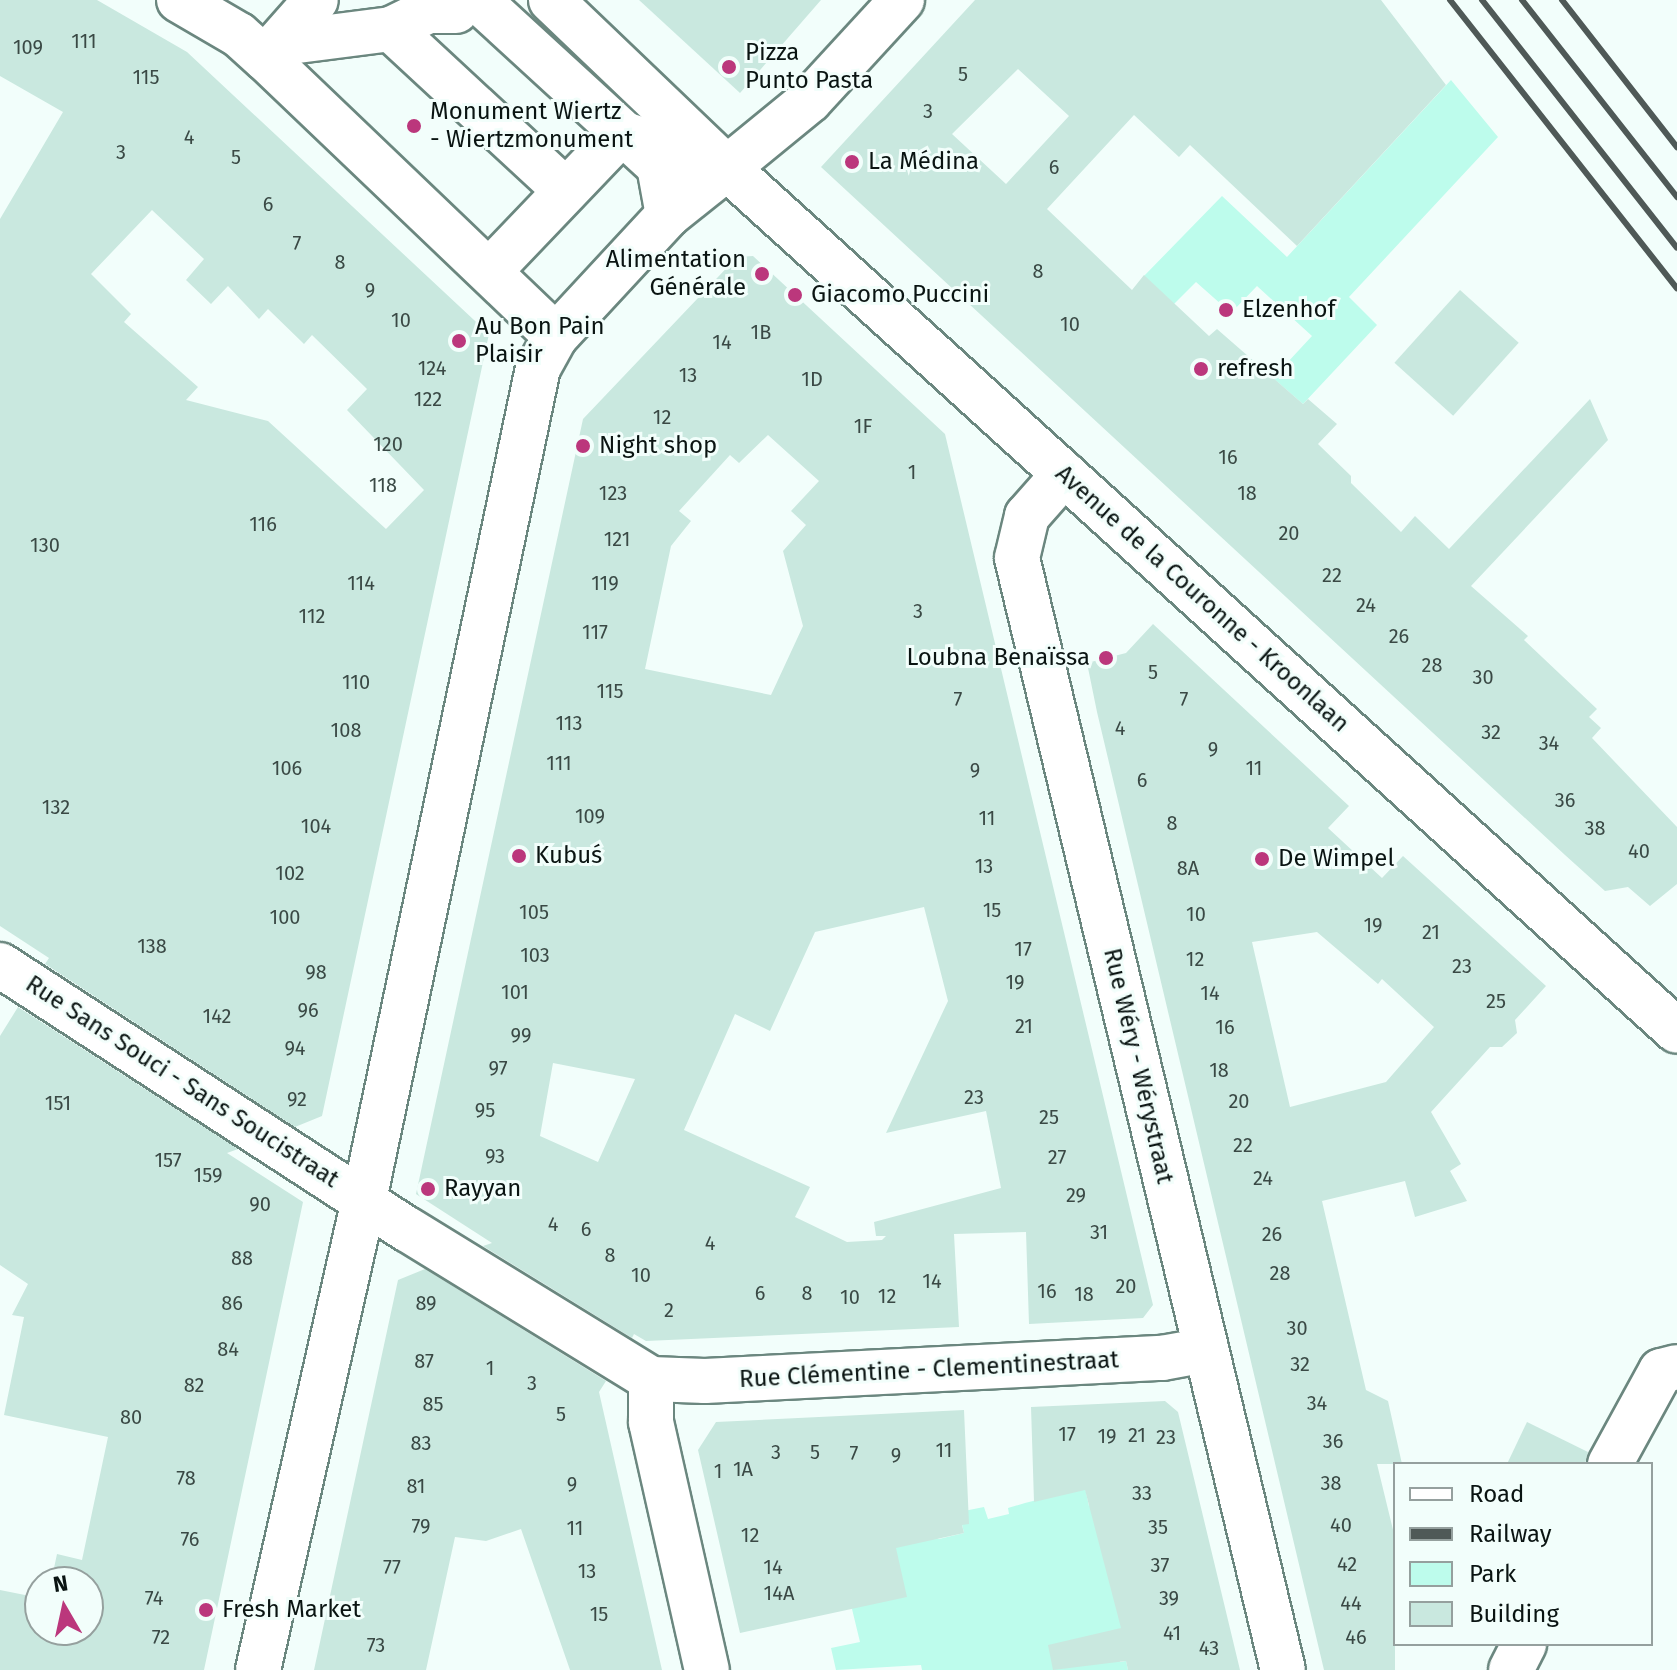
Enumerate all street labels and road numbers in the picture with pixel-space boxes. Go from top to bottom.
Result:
street label: Avenue de la Couronne - Kroonlaan [1049,459,1355,739]
street label: Rue Wéry - Wérystraat [1097,946,1179,1186]
street label: Rue Sans Souci - Sans Soucistraat [20,970,344,1194]
street label: Rue Clémentine - Clementinestraat [738,1346,1120,1394]

